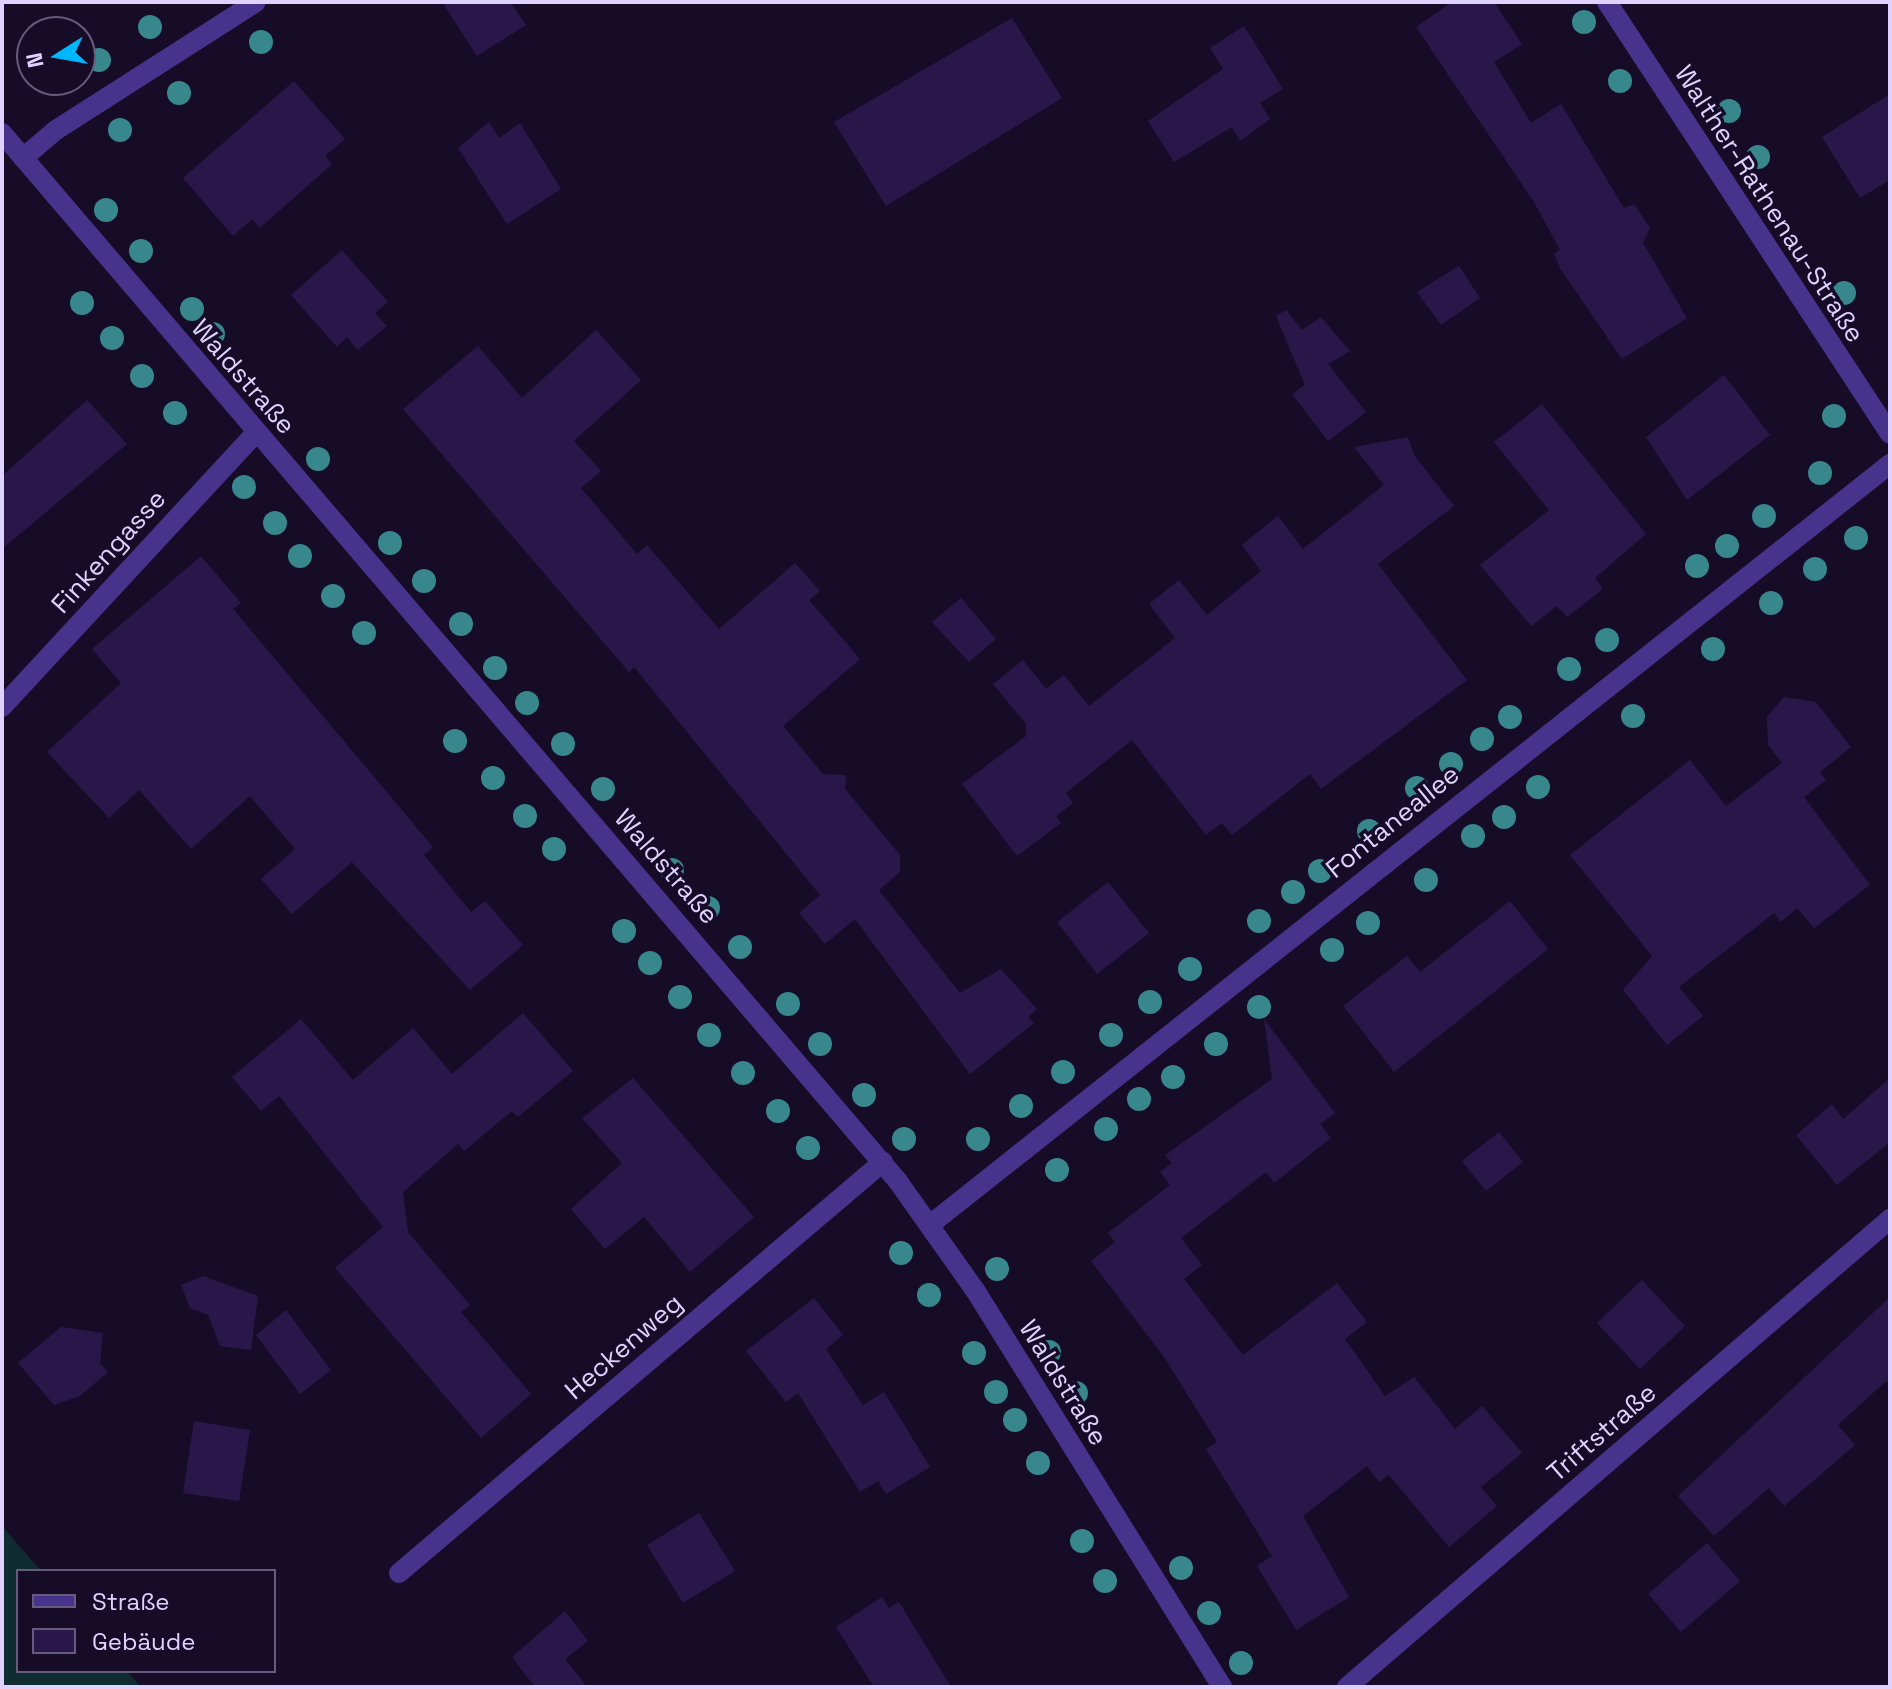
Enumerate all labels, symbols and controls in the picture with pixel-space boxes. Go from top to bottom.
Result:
north arrow [16,16,96,96]
text: N [19,50,50,70]
street label: Walther-Rathenau-Straße [1668,60,1870,348]
street label: Waldstraße [185,313,301,441]
street label: Finkengasse [45,484,173,620]
street label: Fontaneallee [1320,759,1466,885]
street label: Waldstraße [608,803,724,931]
street label: Heckenweg [559,1288,689,1406]
street label: Waldstraße [1012,1315,1114,1451]
street label: Triftstraße [1541,1377,1663,1489]
legend [16,1569,276,1673]
text: Straße [92,1586,169,1617]
text: Gebäude [92,1626,195,1657]

